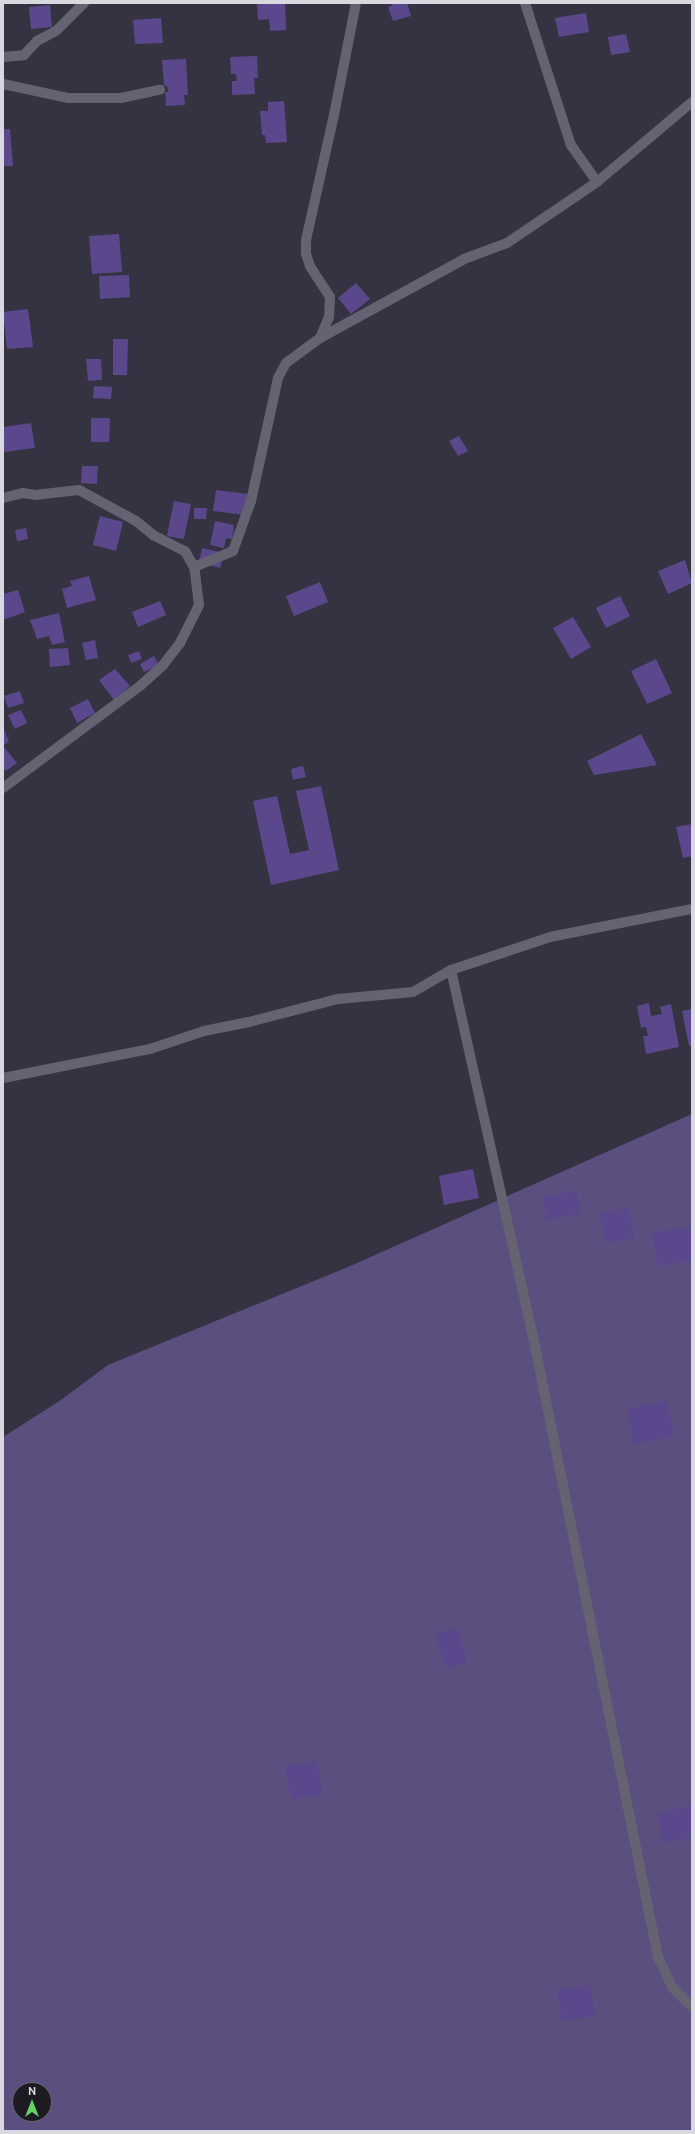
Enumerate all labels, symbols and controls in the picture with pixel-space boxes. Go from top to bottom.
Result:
north arrow [12,2082,52,2122]
text: N [28,2085,36,2097]

